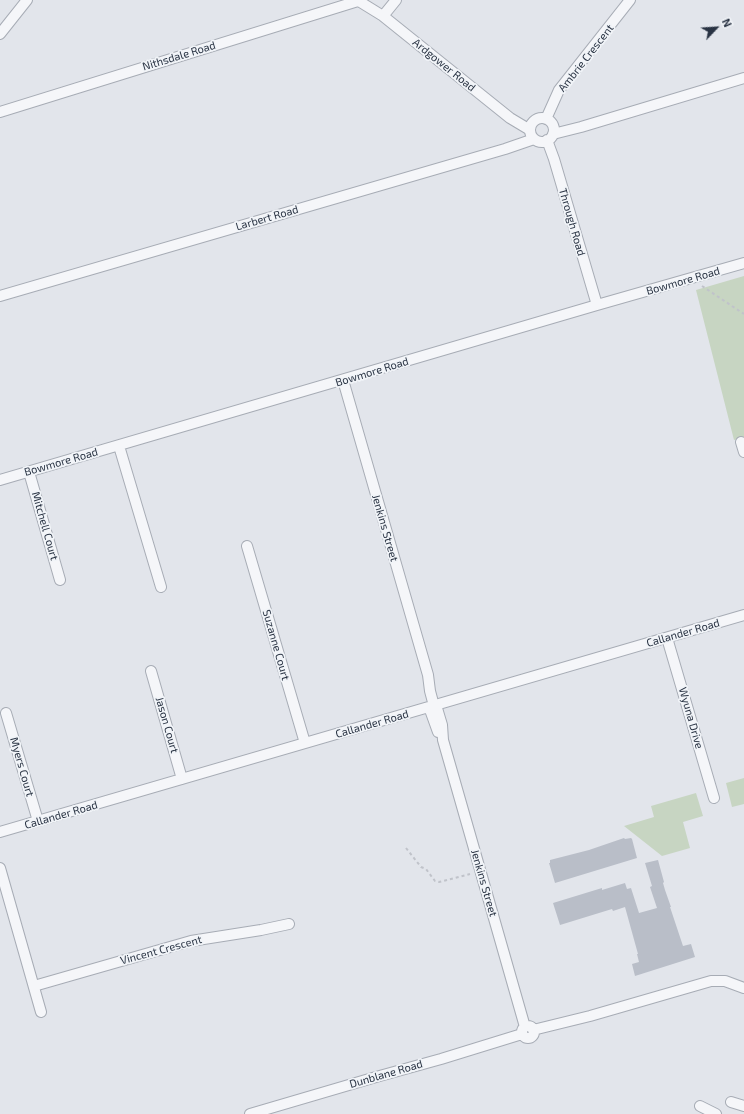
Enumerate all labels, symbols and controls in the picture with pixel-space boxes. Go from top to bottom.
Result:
north arrow [696,8,736,48]
text: N [720,16,735,29]
street label: Ambrie Crescent [556,22,616,94]
street label: Ardgower Road [410,36,478,94]
street label: Nithsdale Road [141,39,217,73]
street label: Through Road [556,187,588,257]
street label: Larbert Road [234,203,300,233]
street label: Bowmore Road [645,264,721,298]
street label: Bowmore Road [334,355,410,389]
street label: Bowmore Road [23,445,99,479]
street label: Mitchell Court [29,490,61,562]
street label: Jenkins Street [369,493,401,563]
street label: Suzanne Court [260,608,292,682]
street label: Callander Road [645,616,721,650]
street label: Wyuna Drive [676,686,706,750]
street label: Jason Court [153,695,181,755]
street label: Callander Road [334,707,410,741]
street label: Myers Court [7,736,37,798]
street label: Callander Road [23,798,99,832]
street label: Jenkins Street [468,848,500,918]
street label: Vincent Crescent [119,933,203,967]
street label: Dunblane Road [348,1057,424,1091]

